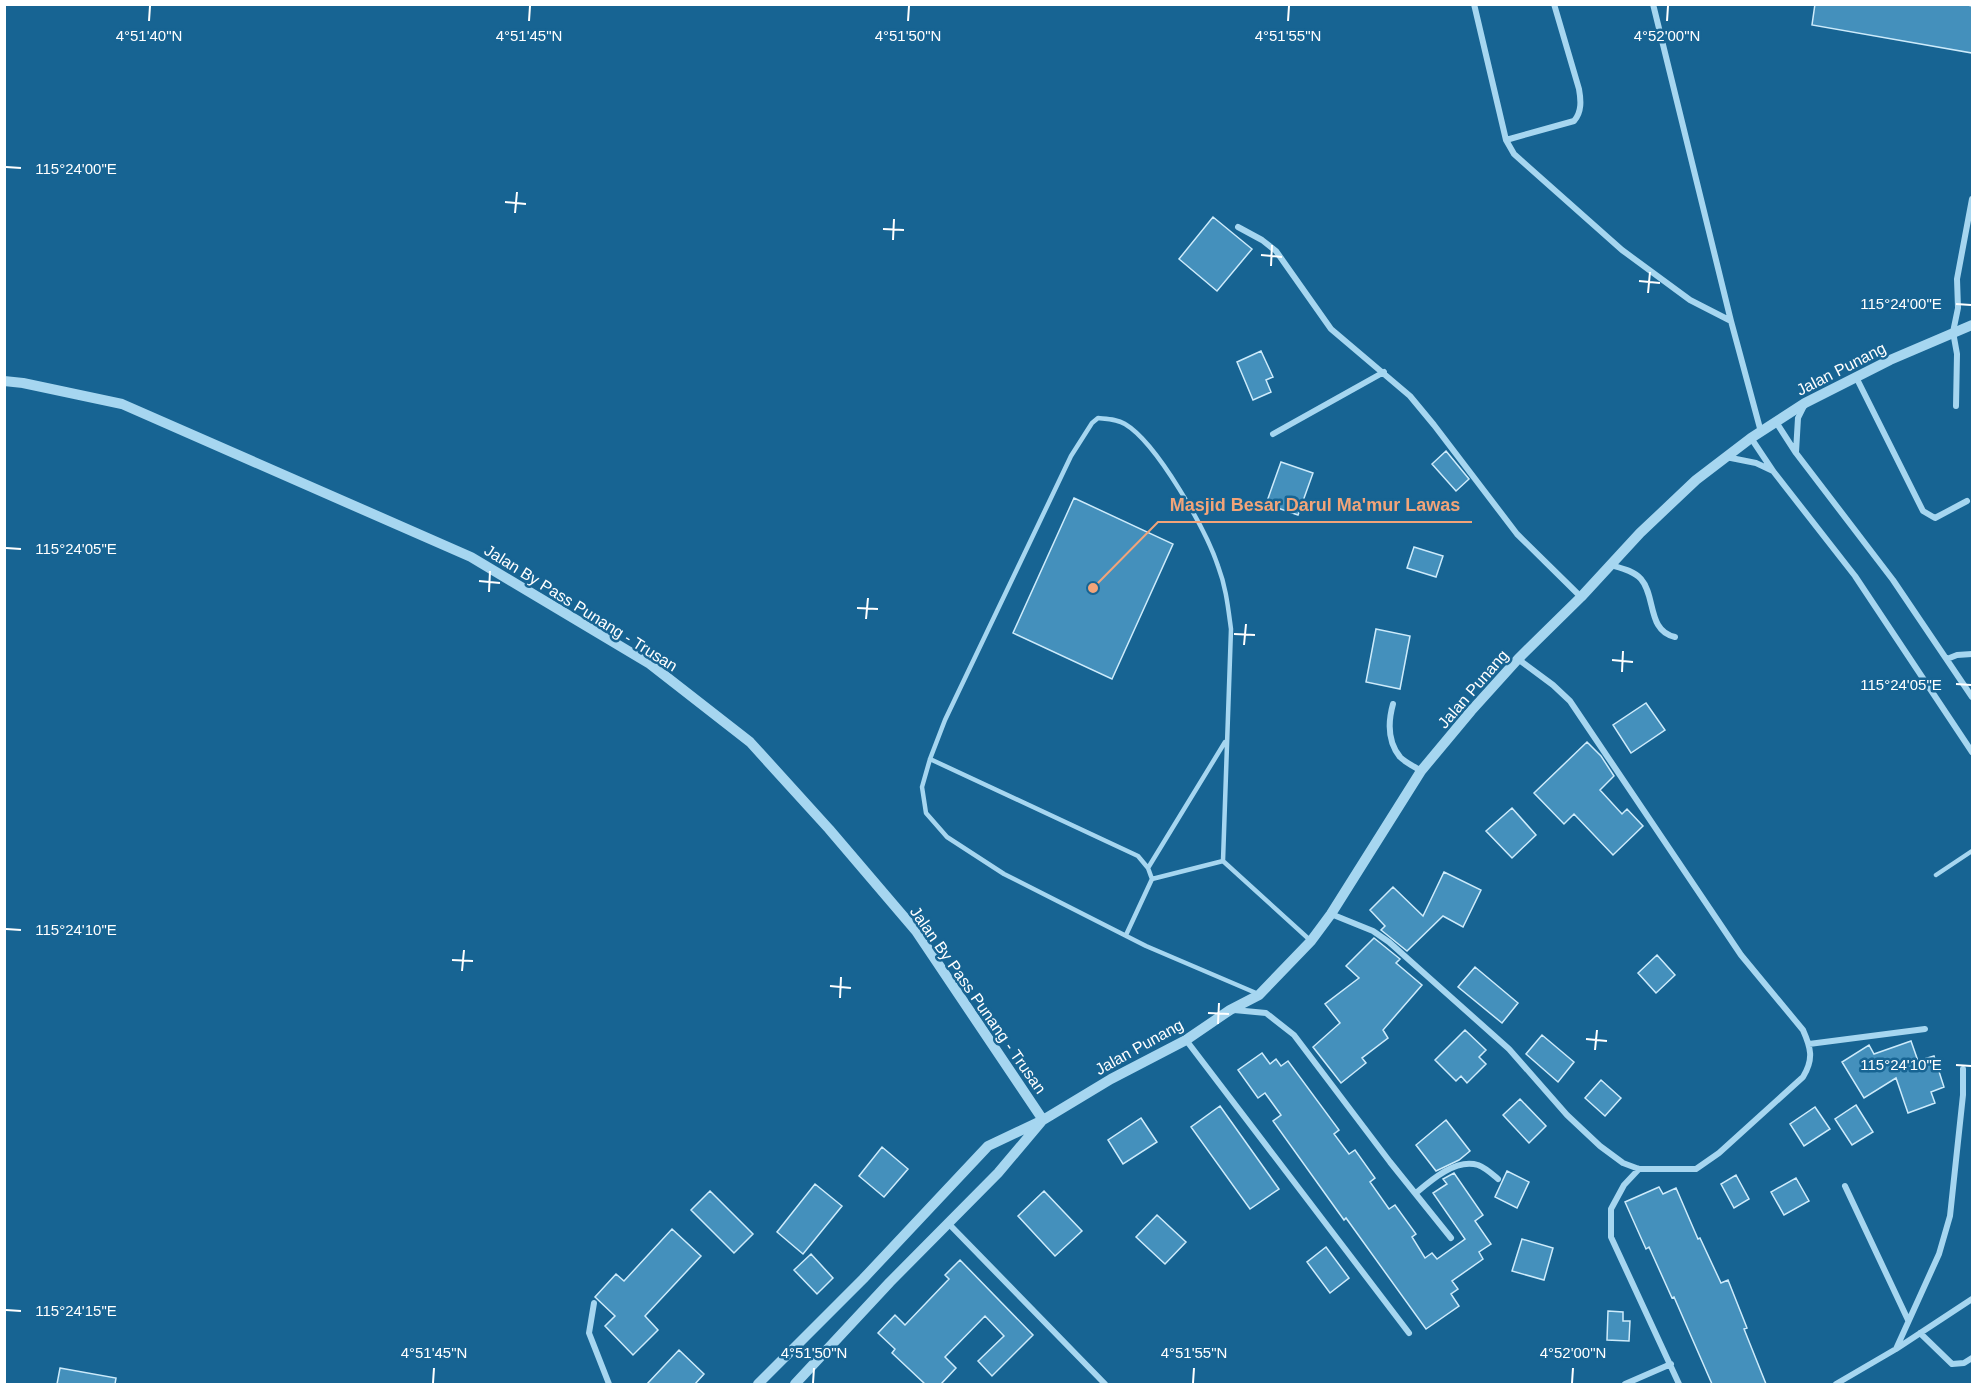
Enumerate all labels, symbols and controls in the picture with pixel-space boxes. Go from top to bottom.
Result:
text: 4°51'40"N [116,27,182,44]
text: 4°51'45"N [496,27,562,44]
text: 4°51'50"N [875,27,941,44]
text: 4°51'55"N [1255,27,1321,44]
text: 4°52'00"N [1634,27,1700,44]
text: 115°24'00"E [35,160,117,177]
text: 115°24'00"E [1860,295,1942,312]
street label: Jalan Punang [1794,339,1888,399]
callout: Masjid Besar Darul Ma'mur Lawas [1158,486,1472,522]
text: Masjid Besar Darul Ma'mur Lawas [1170,495,1460,515]
text: 115°24'05"E [35,540,117,557]
street label: Jalan By Pass Punang - Trusan [481,541,681,675]
street label: Jalan Punang [1434,646,1512,732]
text: 115°24'05"E [1860,676,1942,693]
street label: Jalan By Pass Punang - Trusan [907,903,1049,1097]
text: 115°24'10"E [35,921,117,938]
street label: Jalan Punang [1092,1016,1186,1078]
text: 115°24'10"E [1860,1056,1942,1073]
text: 115°24'15"E [35,1302,117,1319]
text: 4°51'45"N [401,1344,467,1361]
text: 4°51'50"N [781,1344,847,1361]
text: 4°51'55"N [1161,1344,1227,1361]
text: 4°52'00"N [1540,1344,1606,1361]

